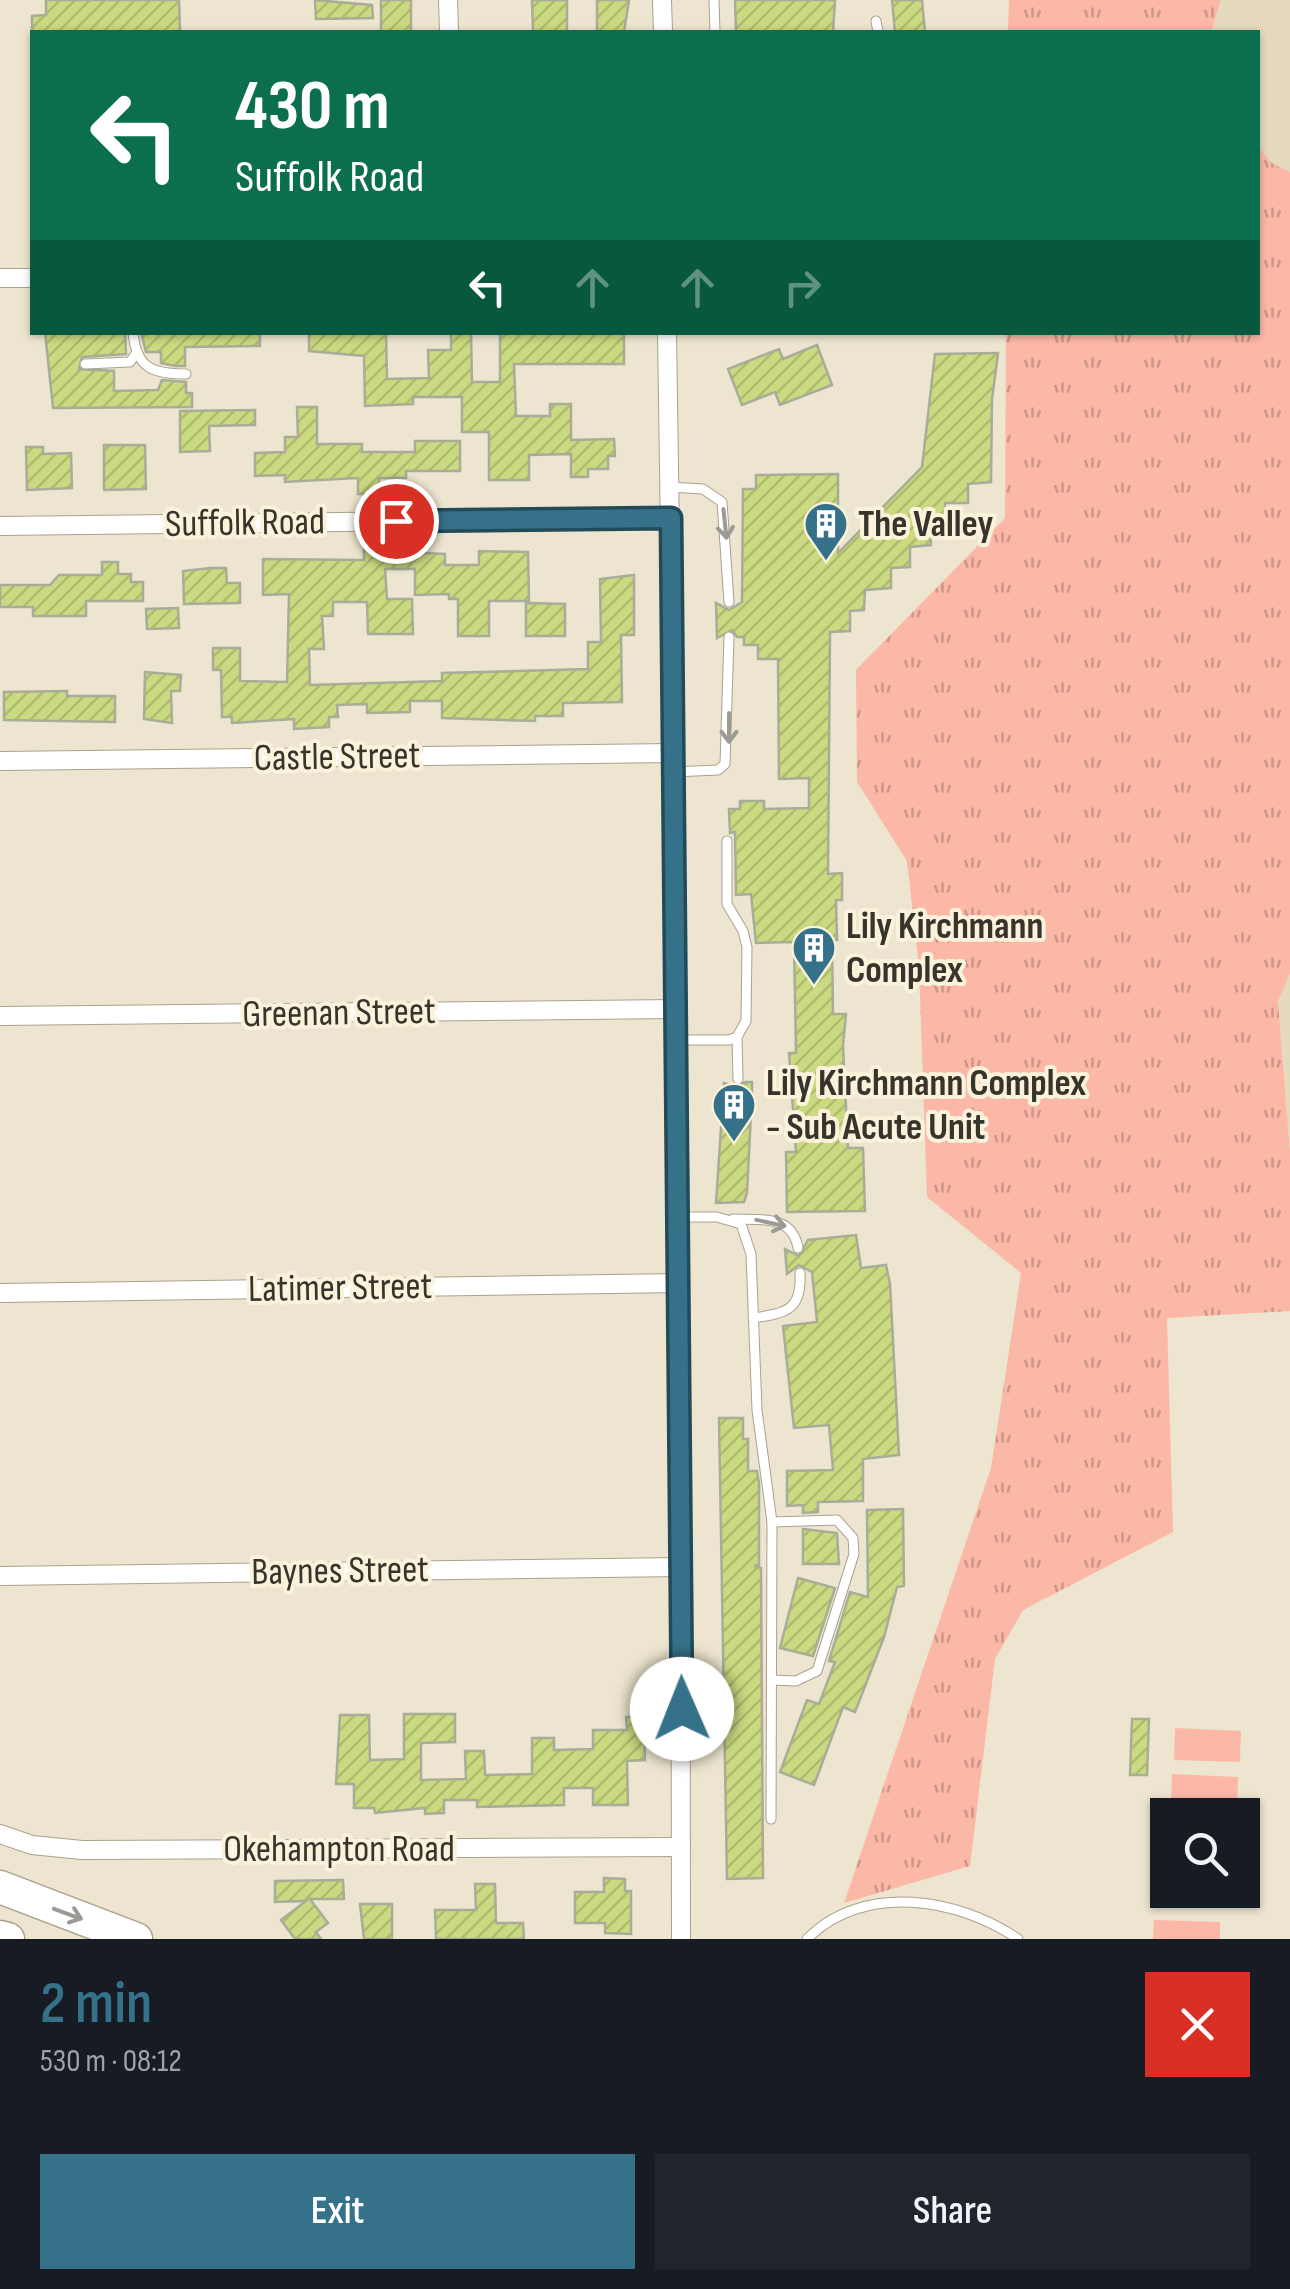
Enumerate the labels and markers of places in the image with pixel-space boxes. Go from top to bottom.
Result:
pin [354,479,439,564]
building icon: The Valley [803,501,849,562]
place label: The Valley [858,502,994,547]
place label: Lily Kirchmann Complex [846,904,1043,993]
building icon: Lily Kirchmann Complex [791,925,837,986]
place label: Lily Kirchmann Complex - Sub Acute Unit [766,1061,1086,1150]
building icon: Lily Kirchmann Complex - Sub Acute Unit [711,1082,757,1143]

